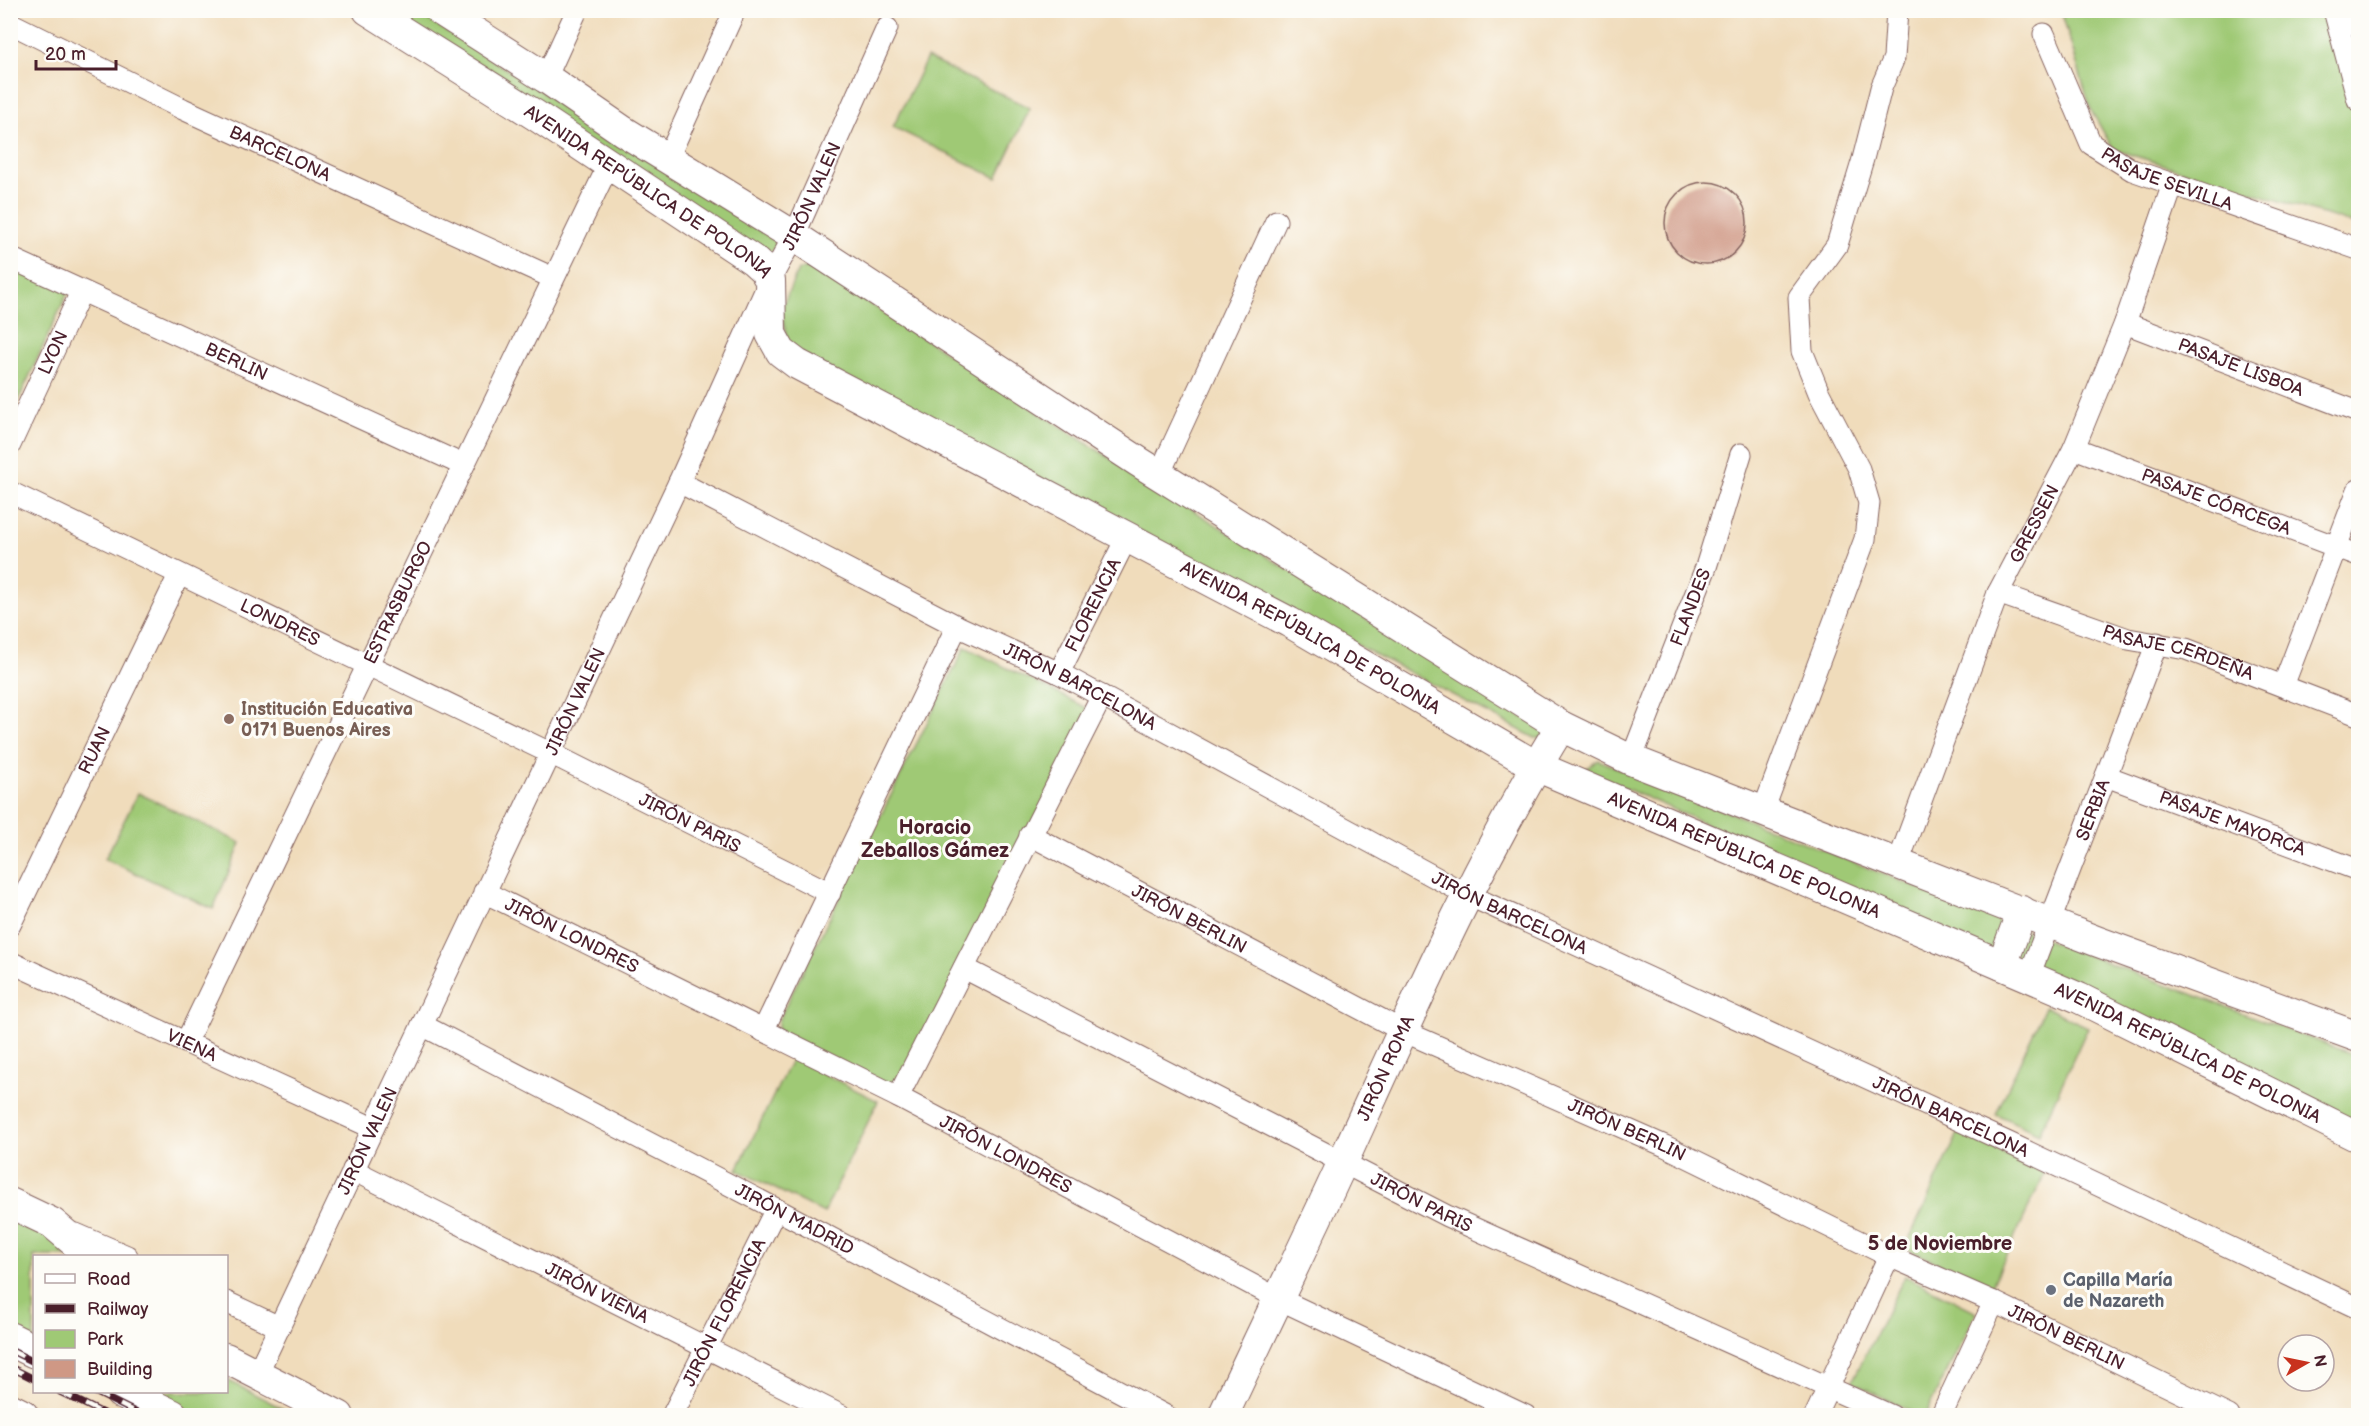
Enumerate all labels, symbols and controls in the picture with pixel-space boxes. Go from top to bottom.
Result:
scale bar [36,33,116,71]
text: 20 m [45,44,86,65]
street label: AVENIDA REPÚBLICA DE POLONIA [521,101,777,282]
street label: BARCELONA [226,121,334,186]
street label: JIRÓN VALEN [778,139,845,254]
street label: PASAJE SEVILLA [2097,143,2236,215]
street label: LYON [34,327,72,378]
street label: PASAJE LISBOA [2175,334,2307,401]
street label: BERLIN [202,338,271,385]
street label: PASAJE CÓRCEGA [2139,464,2294,539]
street label: GRESSEN [2005,481,2063,567]
street label: ESTRASBURGO [359,538,436,667]
street label: FLORENCIA [1061,555,1125,655]
street label: AVENIDA REPÚBLICA DE POLONIA [1177,557,1444,718]
street label: FLANDES [1666,565,1715,649]
street label: LONDRES [237,594,323,651]
street label: PASAJE CERDEÑA [2100,620,2257,684]
street label: JIRÓN BARCELONA [1000,638,1160,734]
street label: JIRÓN VALEN [541,644,610,759]
place label: Institución Educativa 0171 Buenos Aires [241,699,413,741]
marker: Institución Educativa 0171 Buenos Aires [222,712,236,726]
street label: RUAN [74,723,115,777]
street label: SERBIA [2071,776,2114,844]
street label: PASAJE MAYORCA [2157,786,2308,860]
street label: AVENIDA REPÚBLICA DE POLONIA [1605,787,1884,922]
street label: JIRÓN PARIS [635,789,744,857]
district label: Horacio Zeballos Gámez [861,816,1009,863]
street label: JIRÓN BARCELONA [1428,867,1591,959]
street label: JIRÓN BERLIN [1128,880,1250,958]
street label: JIRÓN LONDRES [502,894,642,977]
street label: AVENIDA REPÚBLICA DE POLONIA [2052,978,2324,1127]
street label: JIRÓN ROMA [1352,1012,1419,1124]
street label: VIENA [163,1025,220,1066]
street label: JIRÓN BARCELONA [1869,1072,2032,1161]
street label: JIRÓN VALEN [333,1084,402,1198]
street label: JIRÓN BERLIN [1565,1094,1689,1165]
street label: JIRÓN LONDRES [936,1111,1075,1198]
street label: JIRÓN PARIS [1367,1168,1476,1237]
street label: JIRÓN MADRID [731,1179,858,1259]
district label: 5 de Noviembre [1868,1232,2012,1256]
street label: JIRÓN FLORENCIA [678,1235,770,1390]
legend [33,1255,228,1393]
street label: JIRÓN VIENA [542,1258,652,1327]
text: Road [87,1269,131,1290]
place label: Capilla María de Nazareth [2063,1270,2173,1312]
marker: Capilla María de Nazareth [2044,1283,2058,1297]
text: Railway [87,1299,149,1320]
street label: JIRÓN BERLIN [2005,1300,2128,1374]
text: Park [87,1329,123,1350]
north arrow [2276,1333,2336,1393]
text: N [2309,1353,2330,1368]
text: Building [87,1359,153,1380]

